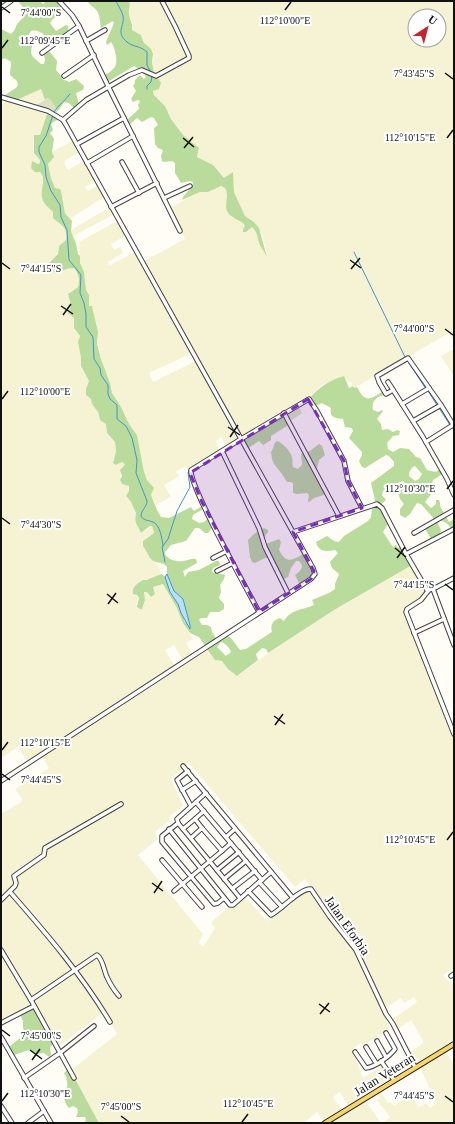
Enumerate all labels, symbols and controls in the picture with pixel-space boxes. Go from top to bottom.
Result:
text: 7°44'00"S [21,7,61,18]
north arrow [407,8,447,48]
text: U [426,13,440,27]
text: 112°10'00"E [260,15,310,26]
text: 112°09'45"E [20,35,70,46]
text: 7°43'45"S [394,68,434,79]
text: 112°10'15"E [385,132,435,143]
text: 7°44'15"S [21,263,61,274]
text: 7°44'00"S [394,323,434,334]
text: 112°10'00"E [20,386,70,397]
text: 112°10'30"E [385,483,435,494]
text: 7°44'30"S [21,519,61,530]
text: 7°44'15"S [394,579,434,590]
text: 112°10'15"E [20,737,70,748]
text: 7°44'45"S [21,774,61,785]
text: 112°10'45"E [385,834,435,845]
street label: Jalan Eforbia [322,893,374,958]
text: 7°45'00"S [21,1030,61,1041]
street label: Jalan Veteran [351,1049,418,1099]
text: 112°10'30"E [20,1088,70,1099]
text: 7°44'45"S [394,1090,434,1101]
text: 112°10'45"E [223,1098,273,1109]
text: 7°45'00"S [101,1101,141,1112]

